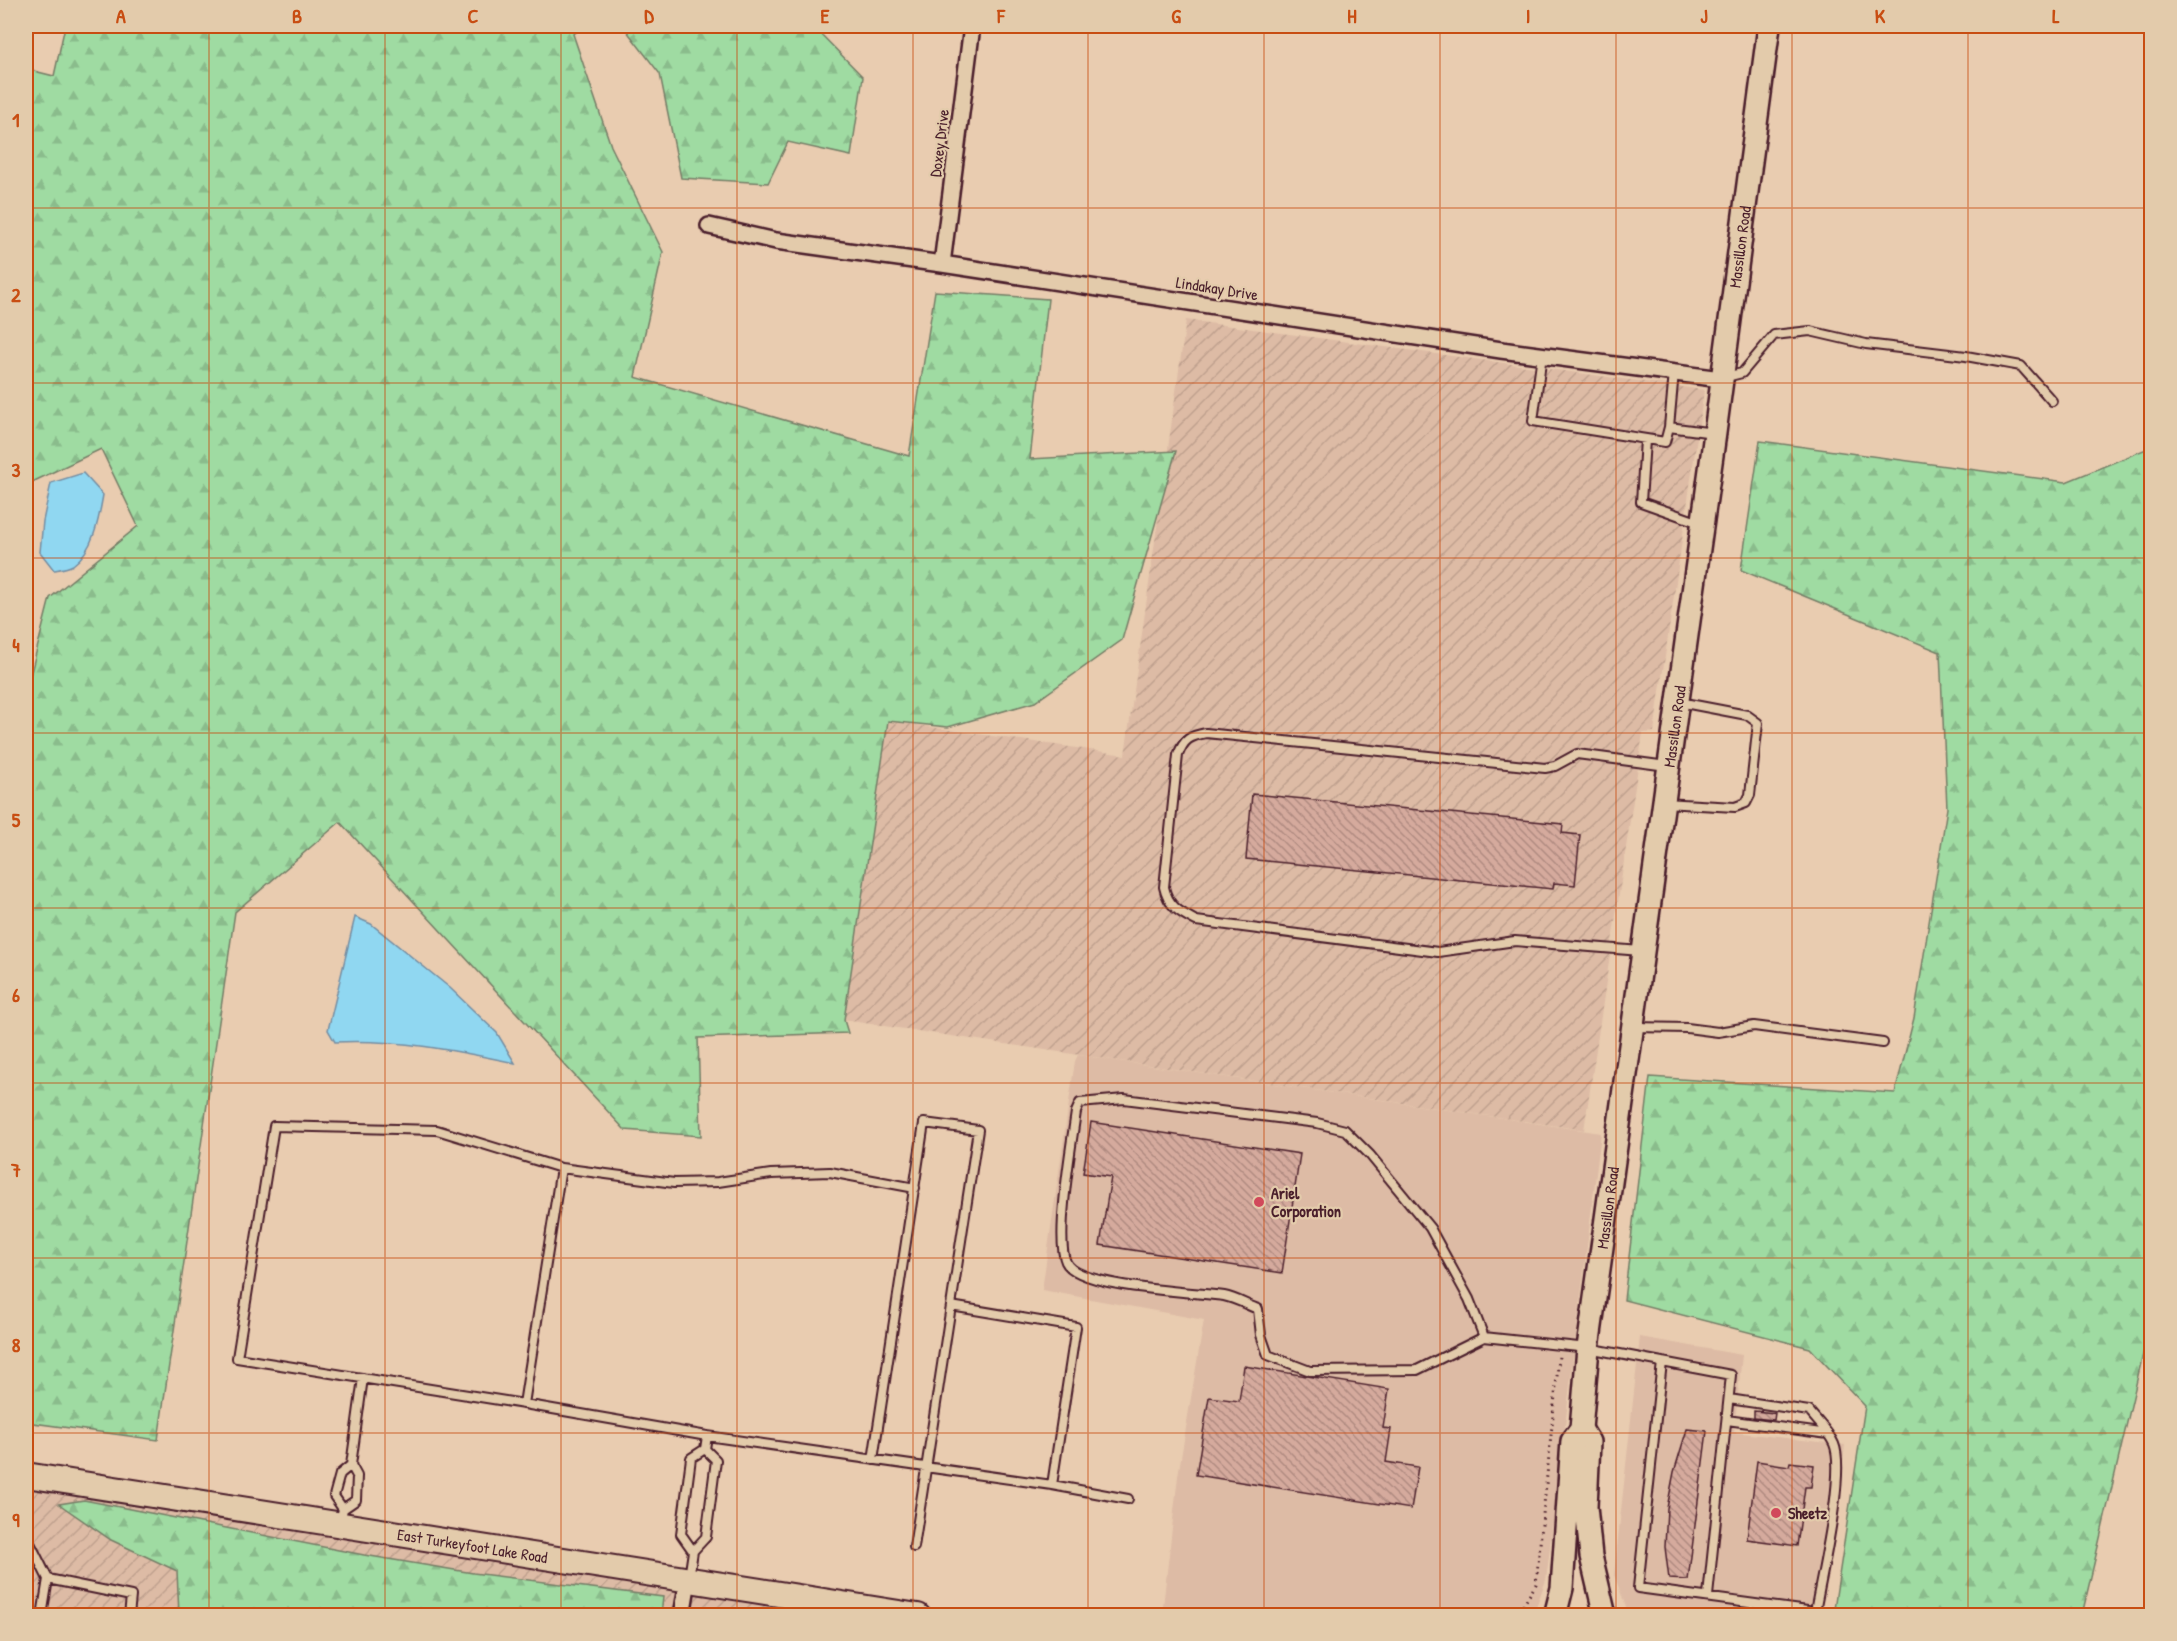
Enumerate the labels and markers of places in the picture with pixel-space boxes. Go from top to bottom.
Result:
place label: Ariel Corporation [1271,1182,1341,1223]
marker: Ariel Corporation [1252,1195,1266,1209]
place label: Sheetz [1788,1502,1827,1524]
marker: Sheetz [1769,1506,1783,1520]

